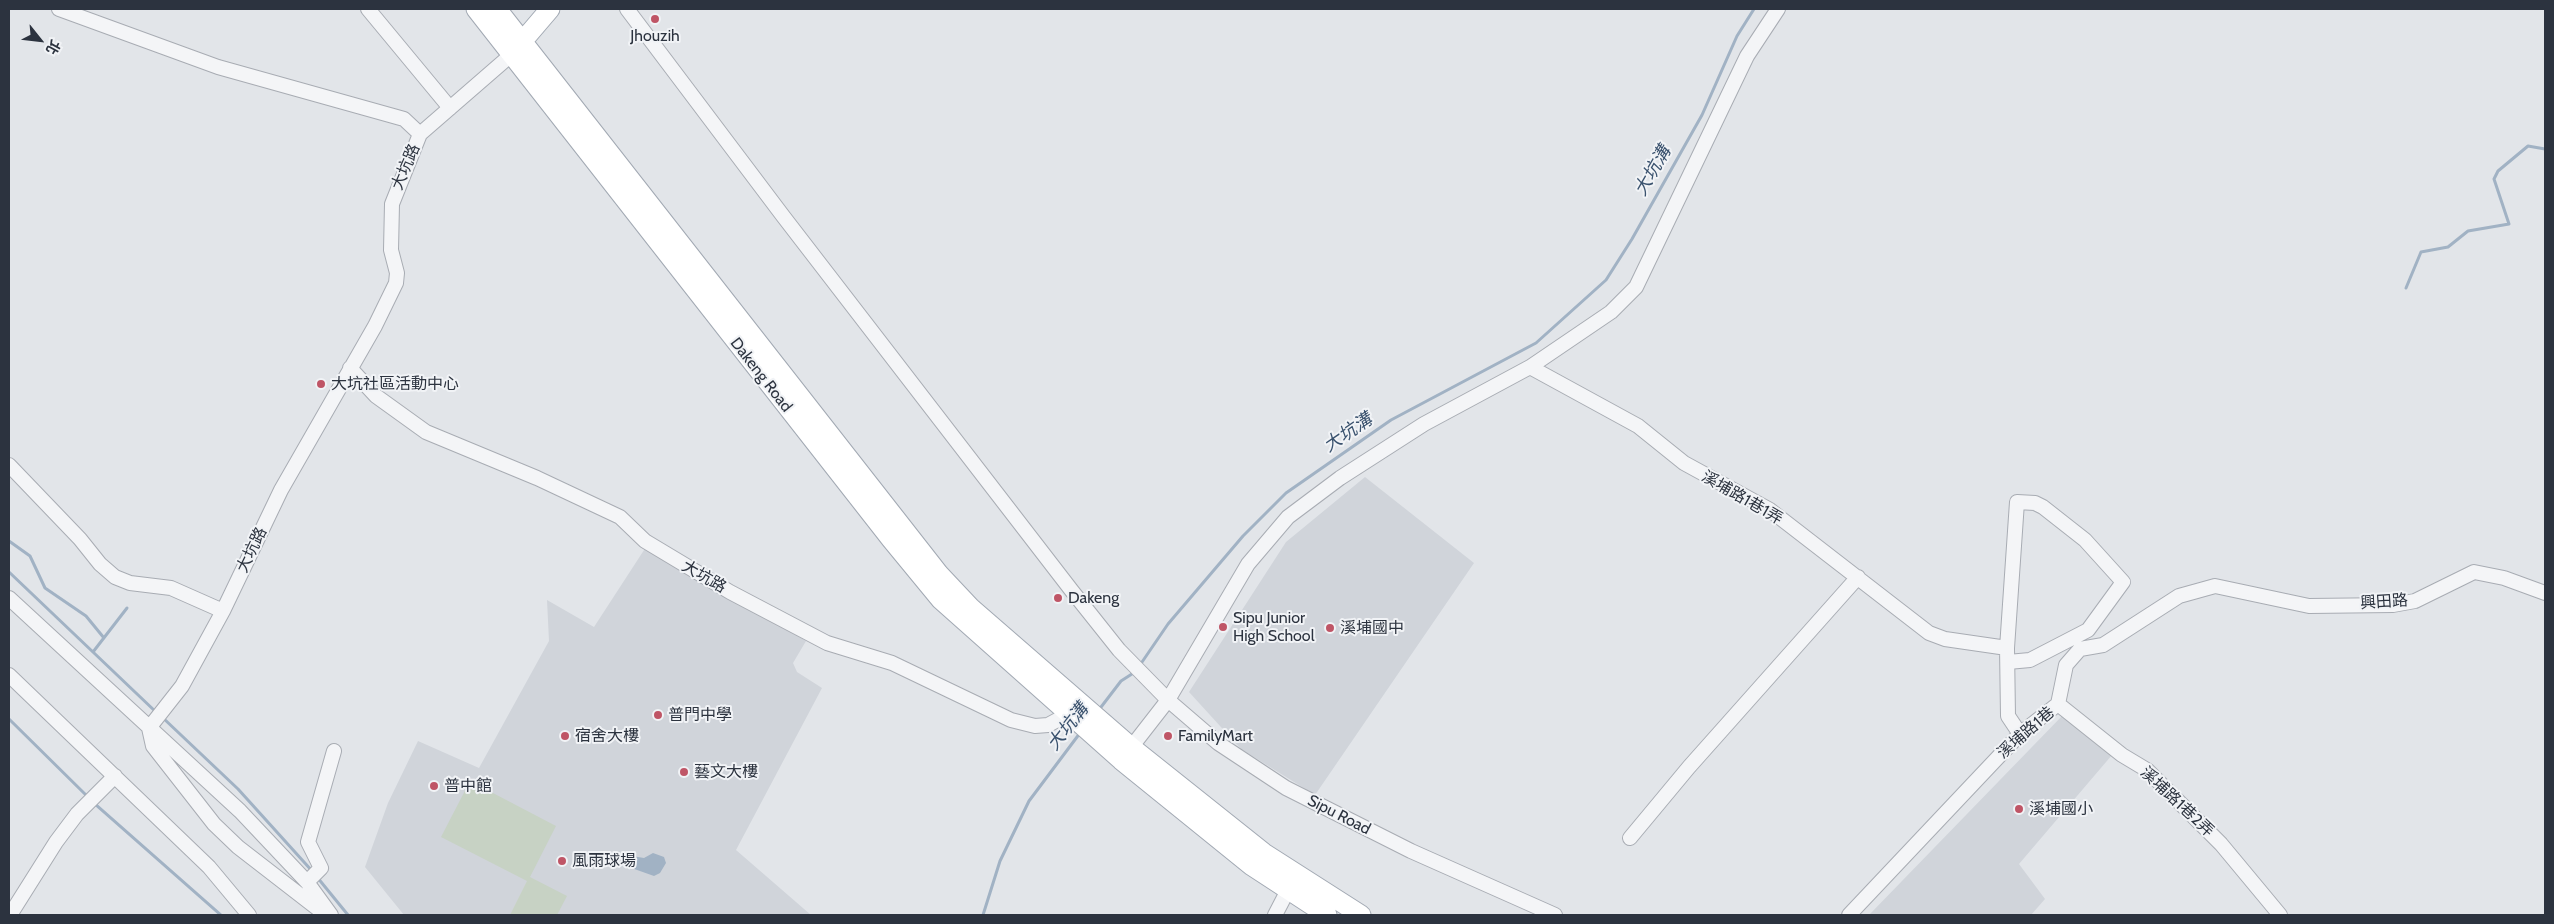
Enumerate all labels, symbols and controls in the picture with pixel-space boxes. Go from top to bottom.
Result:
marker: Jhouzih [649,13,661,25]
north arrow [15,15,65,65]
place label: Jhouzih [630,26,680,46]
text: 北 [42,37,64,58]
street label: 大坑路 [388,141,424,193]
water label: 大坑溝 [1630,142,1676,200]
street label: Dakeng Road [726,334,796,416]
place label: 大坑社區活動中心 [331,374,459,394]
marker: 大坑社區活動中心 [315,378,327,390]
water label: 大坑溝 [1320,409,1376,457]
street label: 溪埔路1巷1弄 [1698,467,1786,529]
street label: 大坑路 [233,524,271,576]
street label: 大坑路 [678,557,730,597]
place label: Dakeng [1068,588,1119,608]
street label: 興田路 [2359,591,2409,613]
marker: Dakeng [1052,592,1064,604]
place label: Sipu Junior High School [1233,608,1314,646]
place label: 溪埔國中 [1340,618,1404,638]
marker: Sipu Junior High School [1217,621,1229,633]
marker: 溪埔國中 [1324,622,1336,634]
water label: 大坑溝 [1043,699,1093,755]
street label: 溪埔路1巷 [1994,703,2058,763]
place label: 普門中學 [668,705,732,725]
marker: 普門中學 [652,709,664,721]
place label: 宿舍大樓 [575,726,639,746]
place label: FamilyMart [1178,726,1253,746]
marker: 宿舍大樓 [559,730,571,742]
marker: FamilyMart [1162,730,1174,742]
place label: 藝文大樓 [694,762,758,782]
street label: 溪埔路1巷2弄 [2136,763,2218,841]
marker: 藝文大樓 [678,766,690,778]
place label: 普中館 [444,776,492,796]
marker: 普中館 [428,780,440,792]
street label: Sipu Road [1304,791,1374,839]
place label: 溪埔國小 [2029,799,2093,819]
marker: 溪埔國小 [2013,803,2025,815]
place label: 風雨球場 [572,851,636,871]
marker: 風雨球場 [556,855,568,867]

